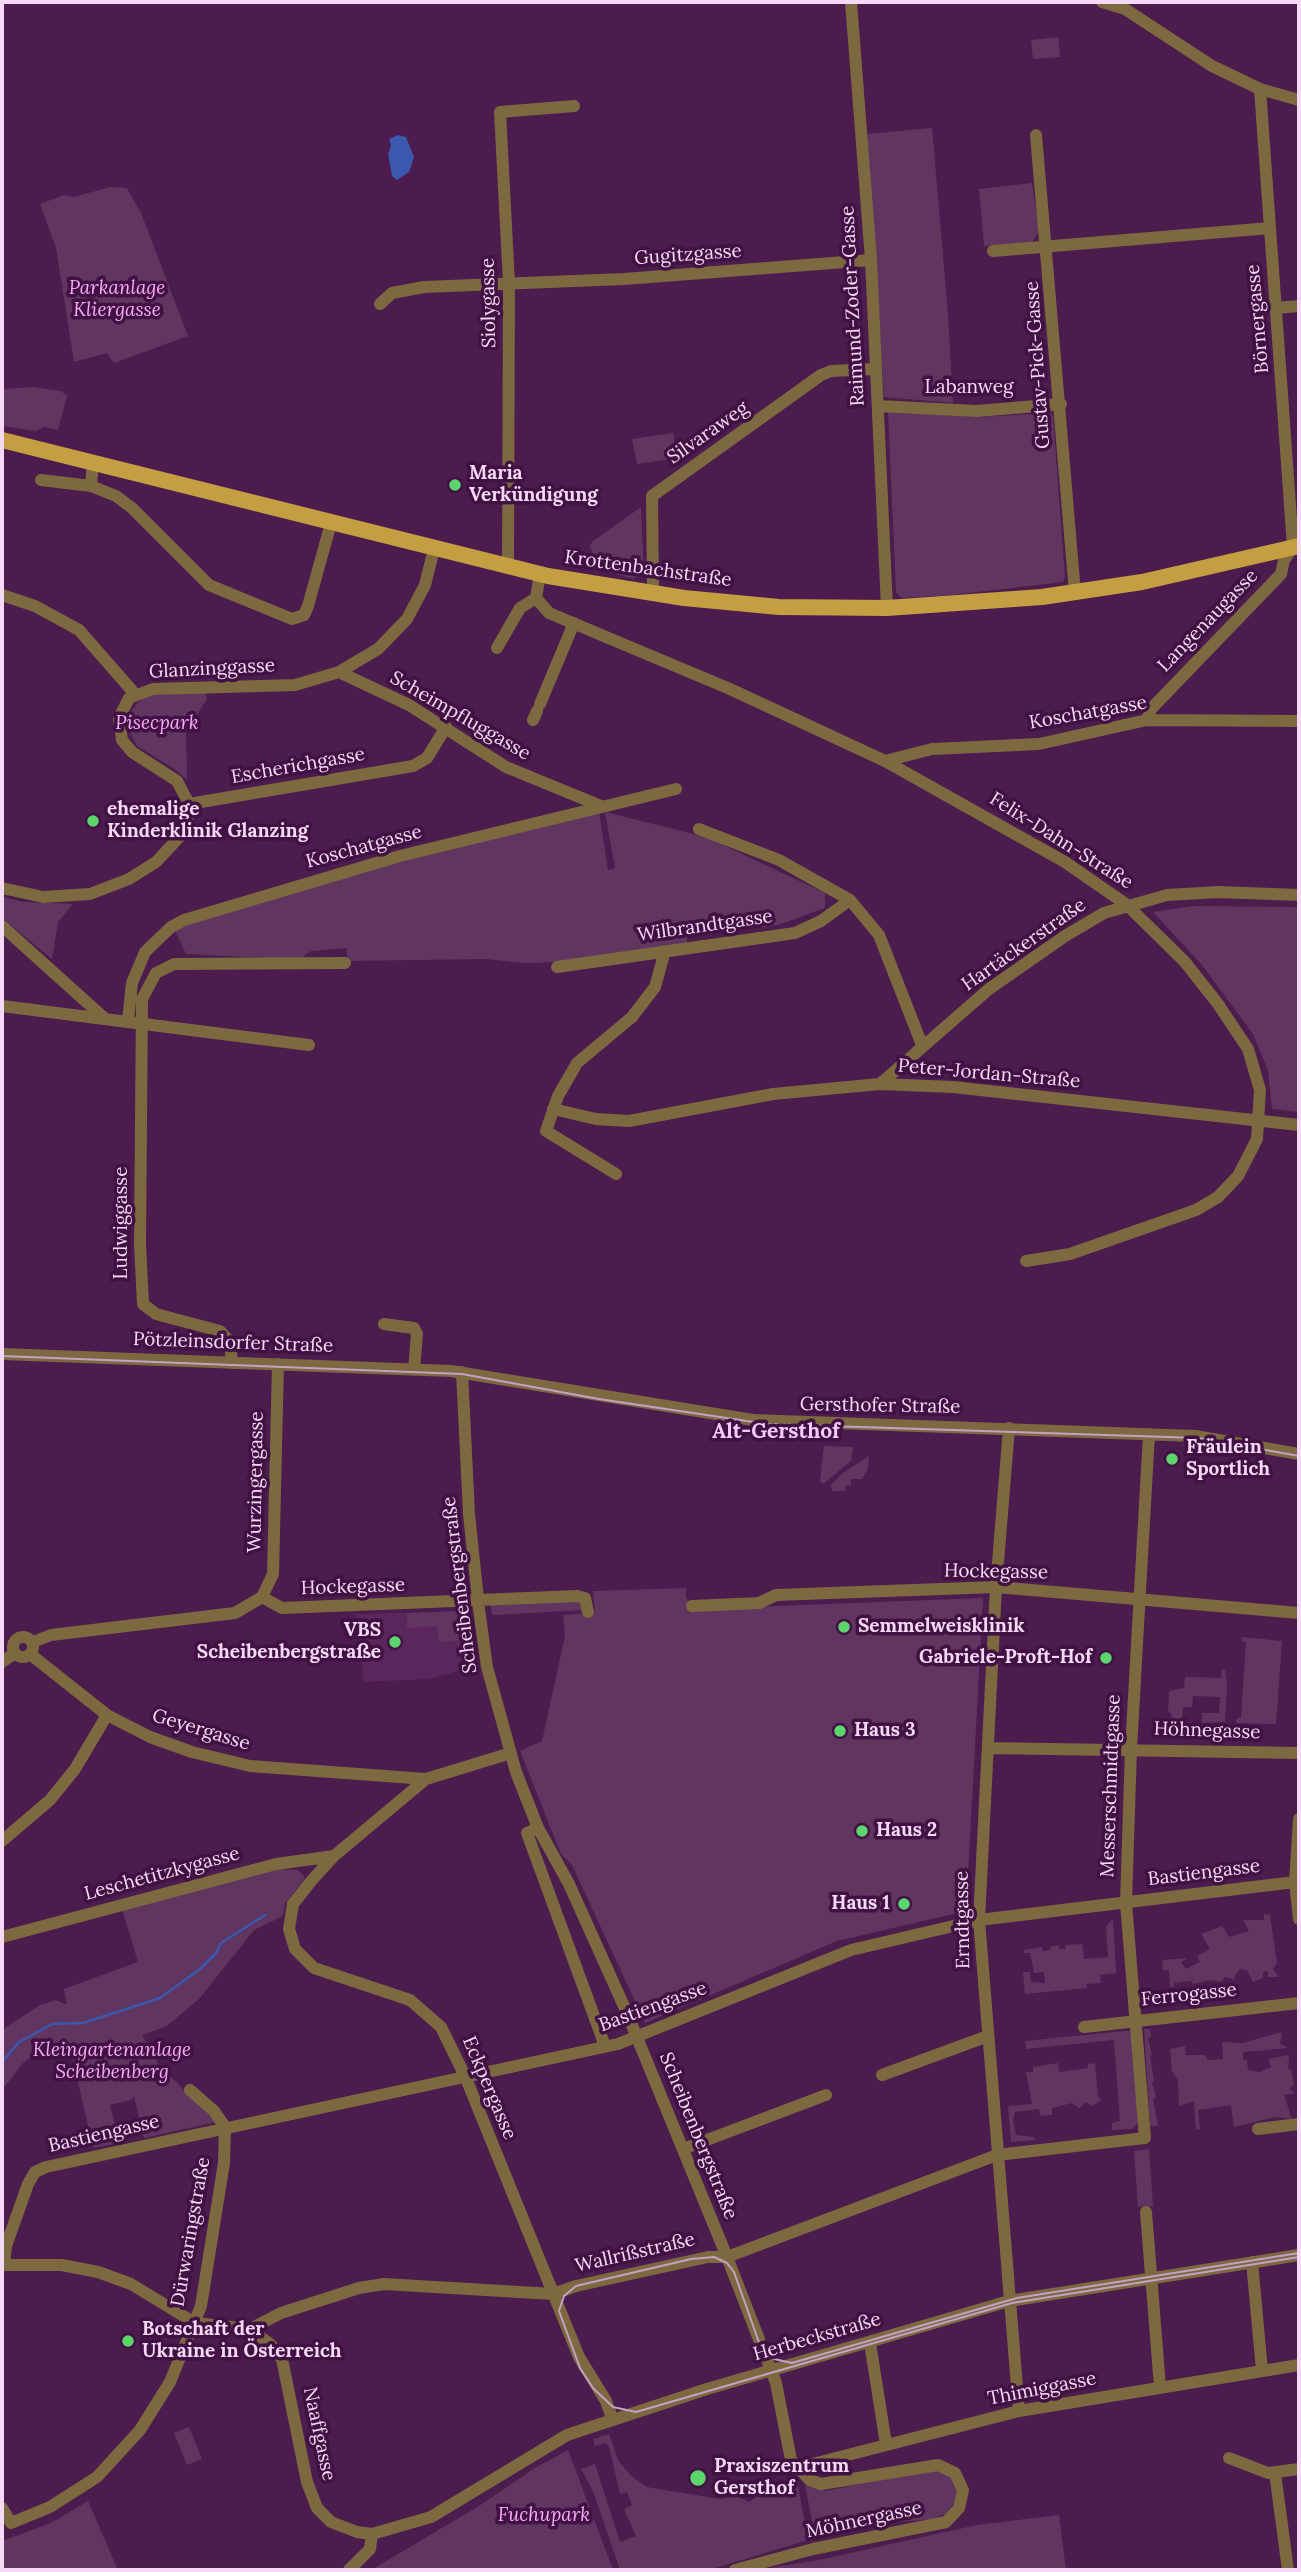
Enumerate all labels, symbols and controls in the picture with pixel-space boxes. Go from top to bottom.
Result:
street label: Raimund-Zoder-Gasse [836,205,870,407]
street label: Gugitzgasse [633,240,743,270]
street label: Siolygasse [477,258,501,348]
street label: Börnergasse [1242,264,1274,374]
park label: Parkanlage Kliergasse [69,278,165,322]
street label: Gustav-Pick-Gasse [1021,280,1055,450]
street label: Labanweg [924,377,1014,399]
street label: Silvaraweg [663,397,753,469]
place label: Maria Verkündigung [469,463,598,507]
marker: Maria Verkündigung [447,477,463,493]
street label: Krottenbachstraße [563,546,733,592]
street label: Langenaugasse [1153,565,1263,677]
street label: Glanzinggasse [148,654,276,684]
street label: Scheimpfluggasse [386,667,534,765]
street label: Koschatgasse [1027,691,1149,735]
park label: Pisecpark [115,713,199,735]
street label: Escherichgasse [229,743,367,789]
street label: Felix-Dahn-Straße [985,788,1137,894]
place label: ehemalige Kinderklinik Glanzing [107,799,308,843]
marker: ehemalige Kinderklinik Glanzing [85,813,101,829]
street label: Koschatgasse [303,821,425,873]
street label: Hartäckerstraße [958,894,1090,996]
street label: Wilbrandtgasse [636,905,774,947]
street label: Peter-Jordan-Straße [897,1055,1081,1093]
street label: Ludwiggasse [111,1167,133,1279]
street label: Pötzleinsdorfer Straße [132,1328,334,1358]
street label: Gersthofer Straße [800,1393,960,1419]
street label: Wurzingergasse [243,1411,269,1553]
district label: Alt-Gersthof [712,1419,840,1445]
place label: Fräulein Sportlich [1186,1437,1270,1481]
marker: Fräulein Sportlich [1164,1451,1180,1467]
street label: Scheibenbergstraße [438,1495,482,1675]
street label: Hockegasse [944,1560,1048,1584]
street label: Hockegasse [301,1574,405,1600]
place label: Semmelweisklinik [858,1616,1024,1638]
marker: Semmelweisklinik [836,1619,852,1635]
place label: VBS Scheibenbergstraße [197,1620,381,1664]
marker: VBS Scheibenbergstraße [387,1634,403,1650]
place label: Gabriele-Proft-Hof [919,1647,1092,1669]
marker: Gabriele-Proft-Hof [1098,1650,1114,1666]
street label: Messerschmidtgasse [1096,1694,1126,1878]
street label: Geyergasse [149,1704,253,1756]
street label: Höhnegasse [1153,1718,1261,1744]
place label: Haus 3 [854,1720,916,1742]
marker: Haus 3 [832,1723,848,1739]
place label: Haus 2 [876,1820,937,1842]
marker: Haus 2 [854,1823,870,1839]
street label: Leschetitzkygasse [82,1842,242,1906]
street label: Bastiengasse [1146,1855,1262,1891]
street label: Erndtgasse [951,1871,975,1969]
place label: Haus 1 [831,1893,890,1915]
marker: Haus 1 [896,1896,912,1912]
street label: Bastiengasse [596,1977,710,2037]
street label: Ferrogasse [1140,1979,1238,2011]
street label: Eckpergasse [457,2033,521,2143]
park label: Kleingartenanlage Scheibenberg [33,2040,191,2084]
street label: Scheibenbergstraße [654,2049,742,2223]
street label: Bastiengasse [46,2110,162,2158]
street label: Dürwaringstraße [167,2155,215,2309]
street label: Wallrißstraße [573,2228,697,2278]
street label: Herbeckstraße [751,2308,883,2366]
place label: Botschaft der Ukraine in Österreich [142,2319,342,2363]
marker: Botschaft der Ukraine in Österreich [120,2333,136,2349]
street label: Thimiggasse [986,2367,1098,2411]
street label: Naaffgasse [298,2385,340,2483]
place label: Praxiszentrum Gersthof [714,2456,849,2500]
marker: Praxiszentrum Gersthof [688,2468,708,2488]
street label: Möhnergasse [804,2497,924,2543]
park label: Fuchupark [498,2505,590,2527]

